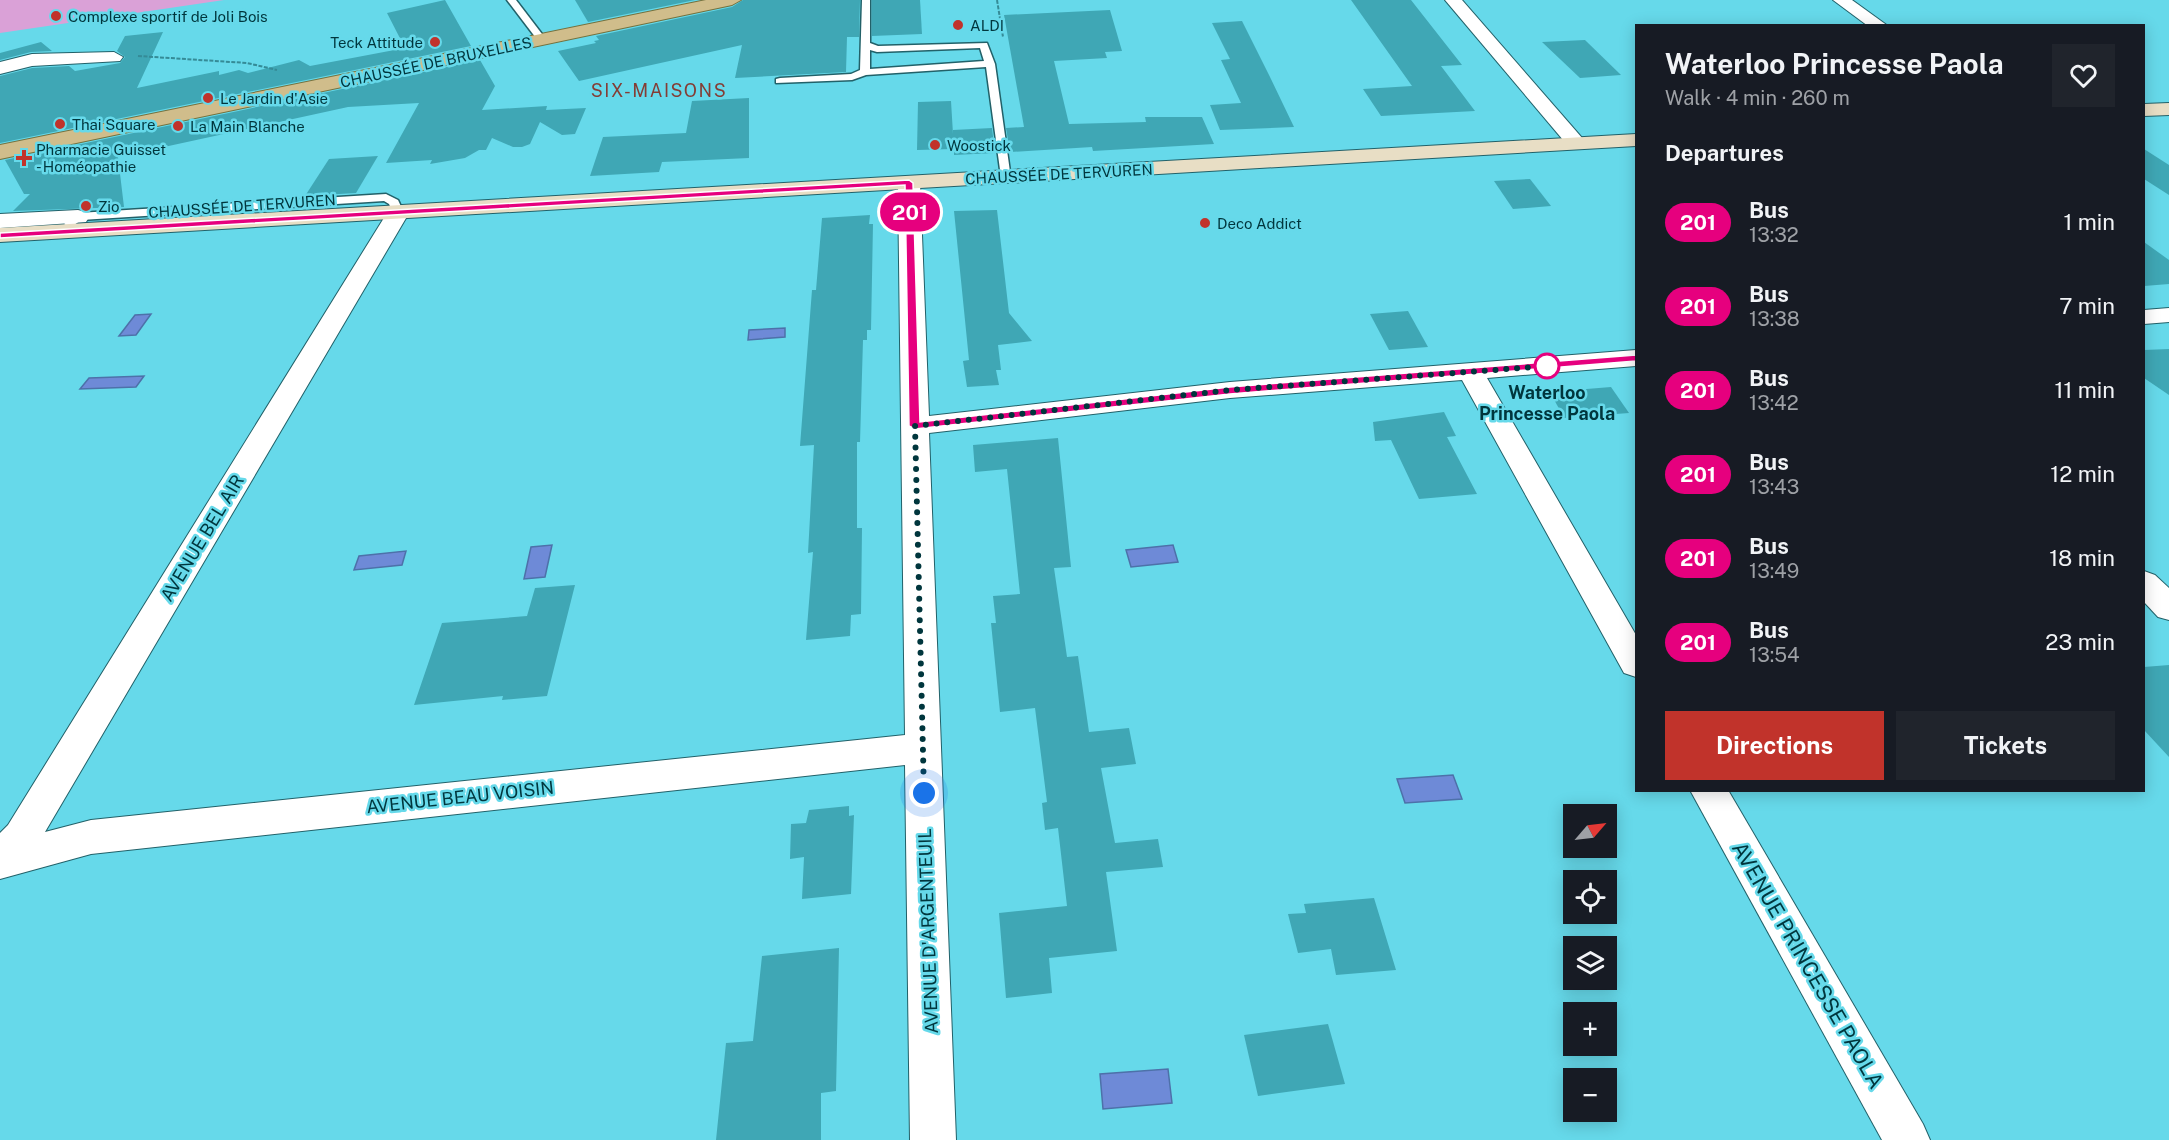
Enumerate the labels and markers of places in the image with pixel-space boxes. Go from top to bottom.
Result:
place label: Complexe sportif de Joli Bois [68,8,268,25]
marker: Complexe sportif de Joli Bois [49,9,63,23]
place label: ALDI [970,17,1004,34]
marker: ALDI [951,18,965,32]
place label: Teck Attitude [330,34,423,51]
marker: Teck Attitude [428,35,442,49]
place label: Le Jardin d'Asie [220,90,328,107]
marker: Le Jardin d'Asie [201,91,215,105]
place label: Thai Square [72,116,155,133]
marker: Thai Square [53,117,67,131]
place label: La Main Blanche [190,118,305,135]
marker: La Main Blanche [171,119,185,133]
place label: Woostick [947,137,1011,154]
marker: Woostick [928,138,942,152]
place label: Pharmacie Guisset - Homéopathie [36,141,166,175]
marker: Pharmacie Guisset - Homéopathie [17,151,31,165]
place label: Zio [98,198,120,215]
marker: Zio [79,199,93,213]
place label: Deco Addict [1217,215,1302,232]
marker: Deco Addict [1198,216,1212,230]
marker: Waterloo Princesse Paola [1534,353,1560,379]
place label: Waterloo Princesse Paola [1479,382,1615,424]

